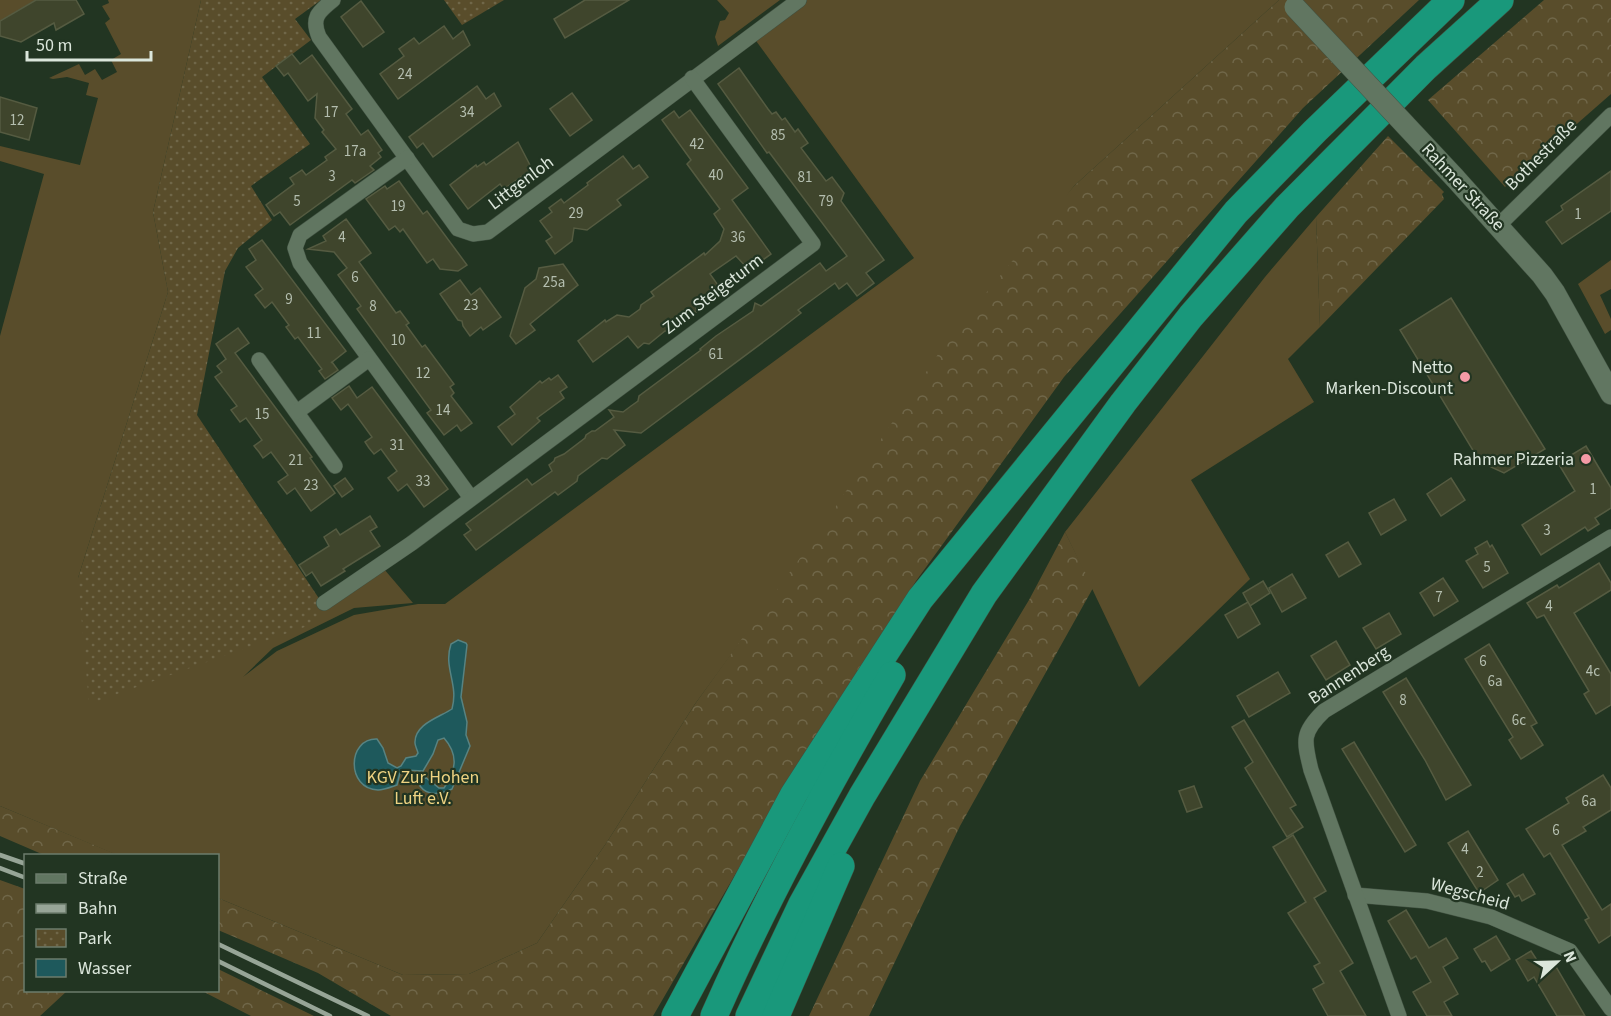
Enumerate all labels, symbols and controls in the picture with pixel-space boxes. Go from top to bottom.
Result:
scale bar [27,24,152,62]
text: 50 m [36,33,72,58]
house number: 24 [398,64,413,85]
house number: 17 [324,102,338,123]
house number: 34 [460,102,475,123]
house number: 12 [10,110,24,131]
street label: Bothestraße [1500,113,1583,196]
house number: 85 [771,125,785,146]
house number: 42 [690,134,704,155]
street label: Rahmer Straße [1416,137,1510,237]
house number: 17a [344,141,366,162]
street label: Littgenloh [483,150,559,216]
house number: 40 [709,165,723,186]
house number: 3 [328,166,336,187]
house number: 81 [798,167,812,188]
house number: 5 [293,191,301,212]
house number: 79 [819,191,833,212]
house number: 19 [391,196,405,217]
house number: 29 [569,203,583,224]
house number: 1 [1574,204,1582,225]
house number: 4 [338,227,346,248]
house number: 36 [731,227,745,248]
street label: Zum Steigeturm [657,248,769,340]
house number: 6 [351,267,359,288]
house number: 25a [543,272,565,293]
house number: 9 [285,289,293,310]
house number: 23 [464,295,478,316]
house number: 8 [369,296,377,317]
house number: 11 [307,323,321,344]
house number: 10 [391,330,405,351]
house number: 61 [709,344,723,365]
place label: Netto Marken-Discount [1325,355,1453,401]
house number: 12 [416,363,430,384]
marker: Netto Marken-Discount [1458,370,1472,384]
house number: 14 [436,400,451,421]
house number: 15 [255,404,269,425]
house number: 31 [390,435,404,456]
place label: Rahmer Pizzeria [1453,447,1574,472]
house number: 21 [289,450,303,471]
marker: Rahmer Pizzeria [1579,452,1593,466]
house number: 33 [416,471,430,492]
house number: 23 [304,475,318,496]
house number: 1 [1589,479,1597,500]
house number: 3 [1543,520,1551,541]
house number: 5 [1483,557,1491,578]
house number: 7 [1435,587,1443,608]
house number: 4 [1545,596,1553,617]
street label: Bannenberg [1304,639,1394,711]
house number: 6 [1479,651,1487,672]
house number: 4c [1586,661,1600,682]
house number: 6a [1487,671,1503,692]
house number: 8 [1399,690,1407,711]
house number: 6c [1512,710,1526,731]
park label: KGV Zur Hohen Luft e.V. [367,765,479,811]
house number: 6a [1581,791,1597,812]
house number: 6 [1552,820,1560,841]
house number: 4 [1461,839,1469,860]
legend [24,854,219,992]
house number: 2 [1476,862,1484,883]
text: Straße [78,866,128,891]
street label: Wegscheid [1428,871,1512,917]
text: Bahn [78,896,117,921]
text: Park [78,926,112,951]
north arrow [1527,932,1587,992]
text: N [1558,948,1582,966]
text: Wasser [78,956,132,981]

